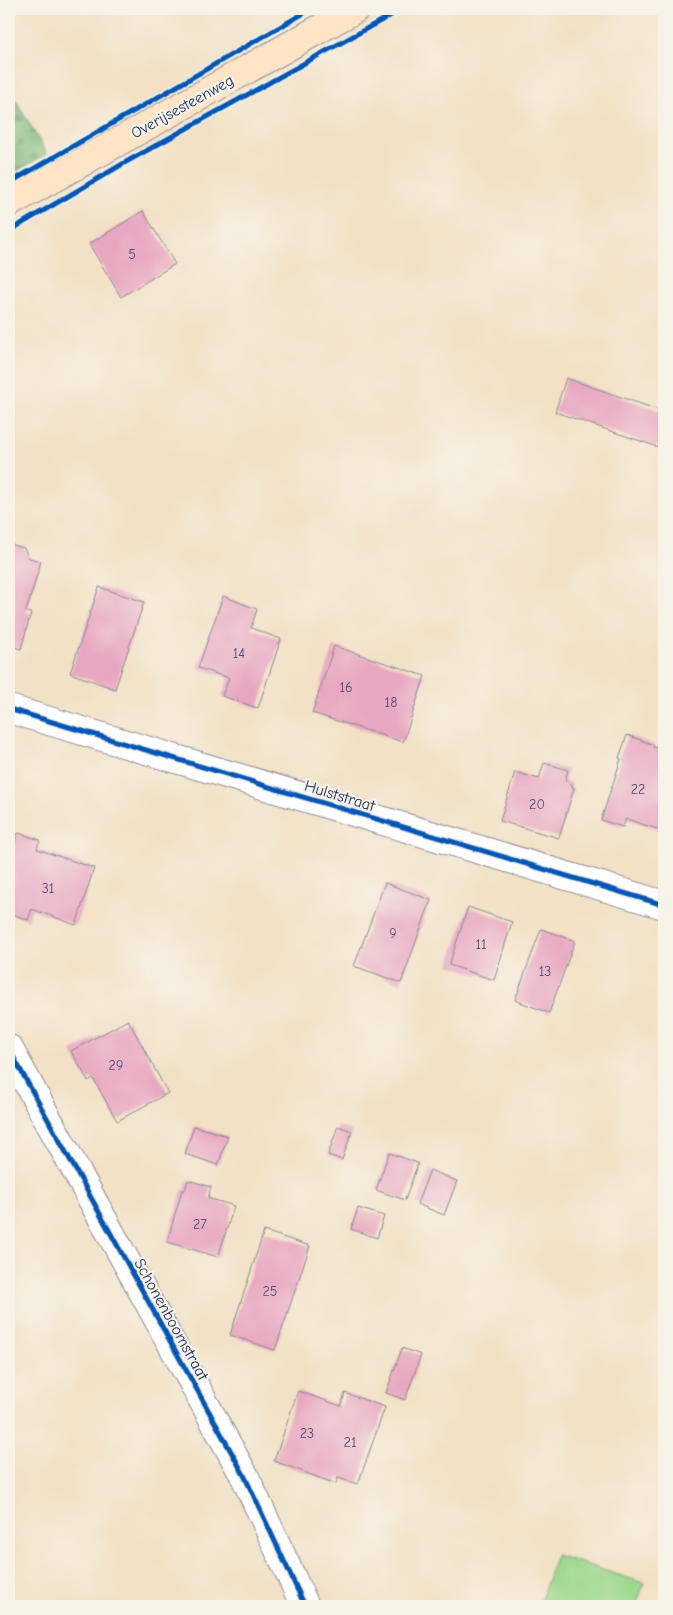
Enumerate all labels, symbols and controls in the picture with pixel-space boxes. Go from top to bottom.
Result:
street label: Overijsesteenweg [128,71,237,142]
house number: 5 [128,246,136,263]
house number: 14 [233,645,245,662]
house number: 16 [339,679,353,696]
house number: 18 [385,694,397,711]
street label: Hulststraat [302,777,378,815]
house number: 22 [631,781,645,798]
house number: 20 [529,796,545,813]
house number: 31 [42,880,54,897]
house number: 9 [389,925,397,942]
house number: 11 [475,936,487,953]
house number: 13 [539,963,551,980]
house number: 29 [109,1057,123,1074]
house number: 27 [193,1216,207,1233]
street label: Schonenboomstraat [130,1255,212,1384]
house number: 25 [263,1283,277,1300]
house number: 23 [300,1425,314,1442]
house number: 21 [344,1434,356,1451]

